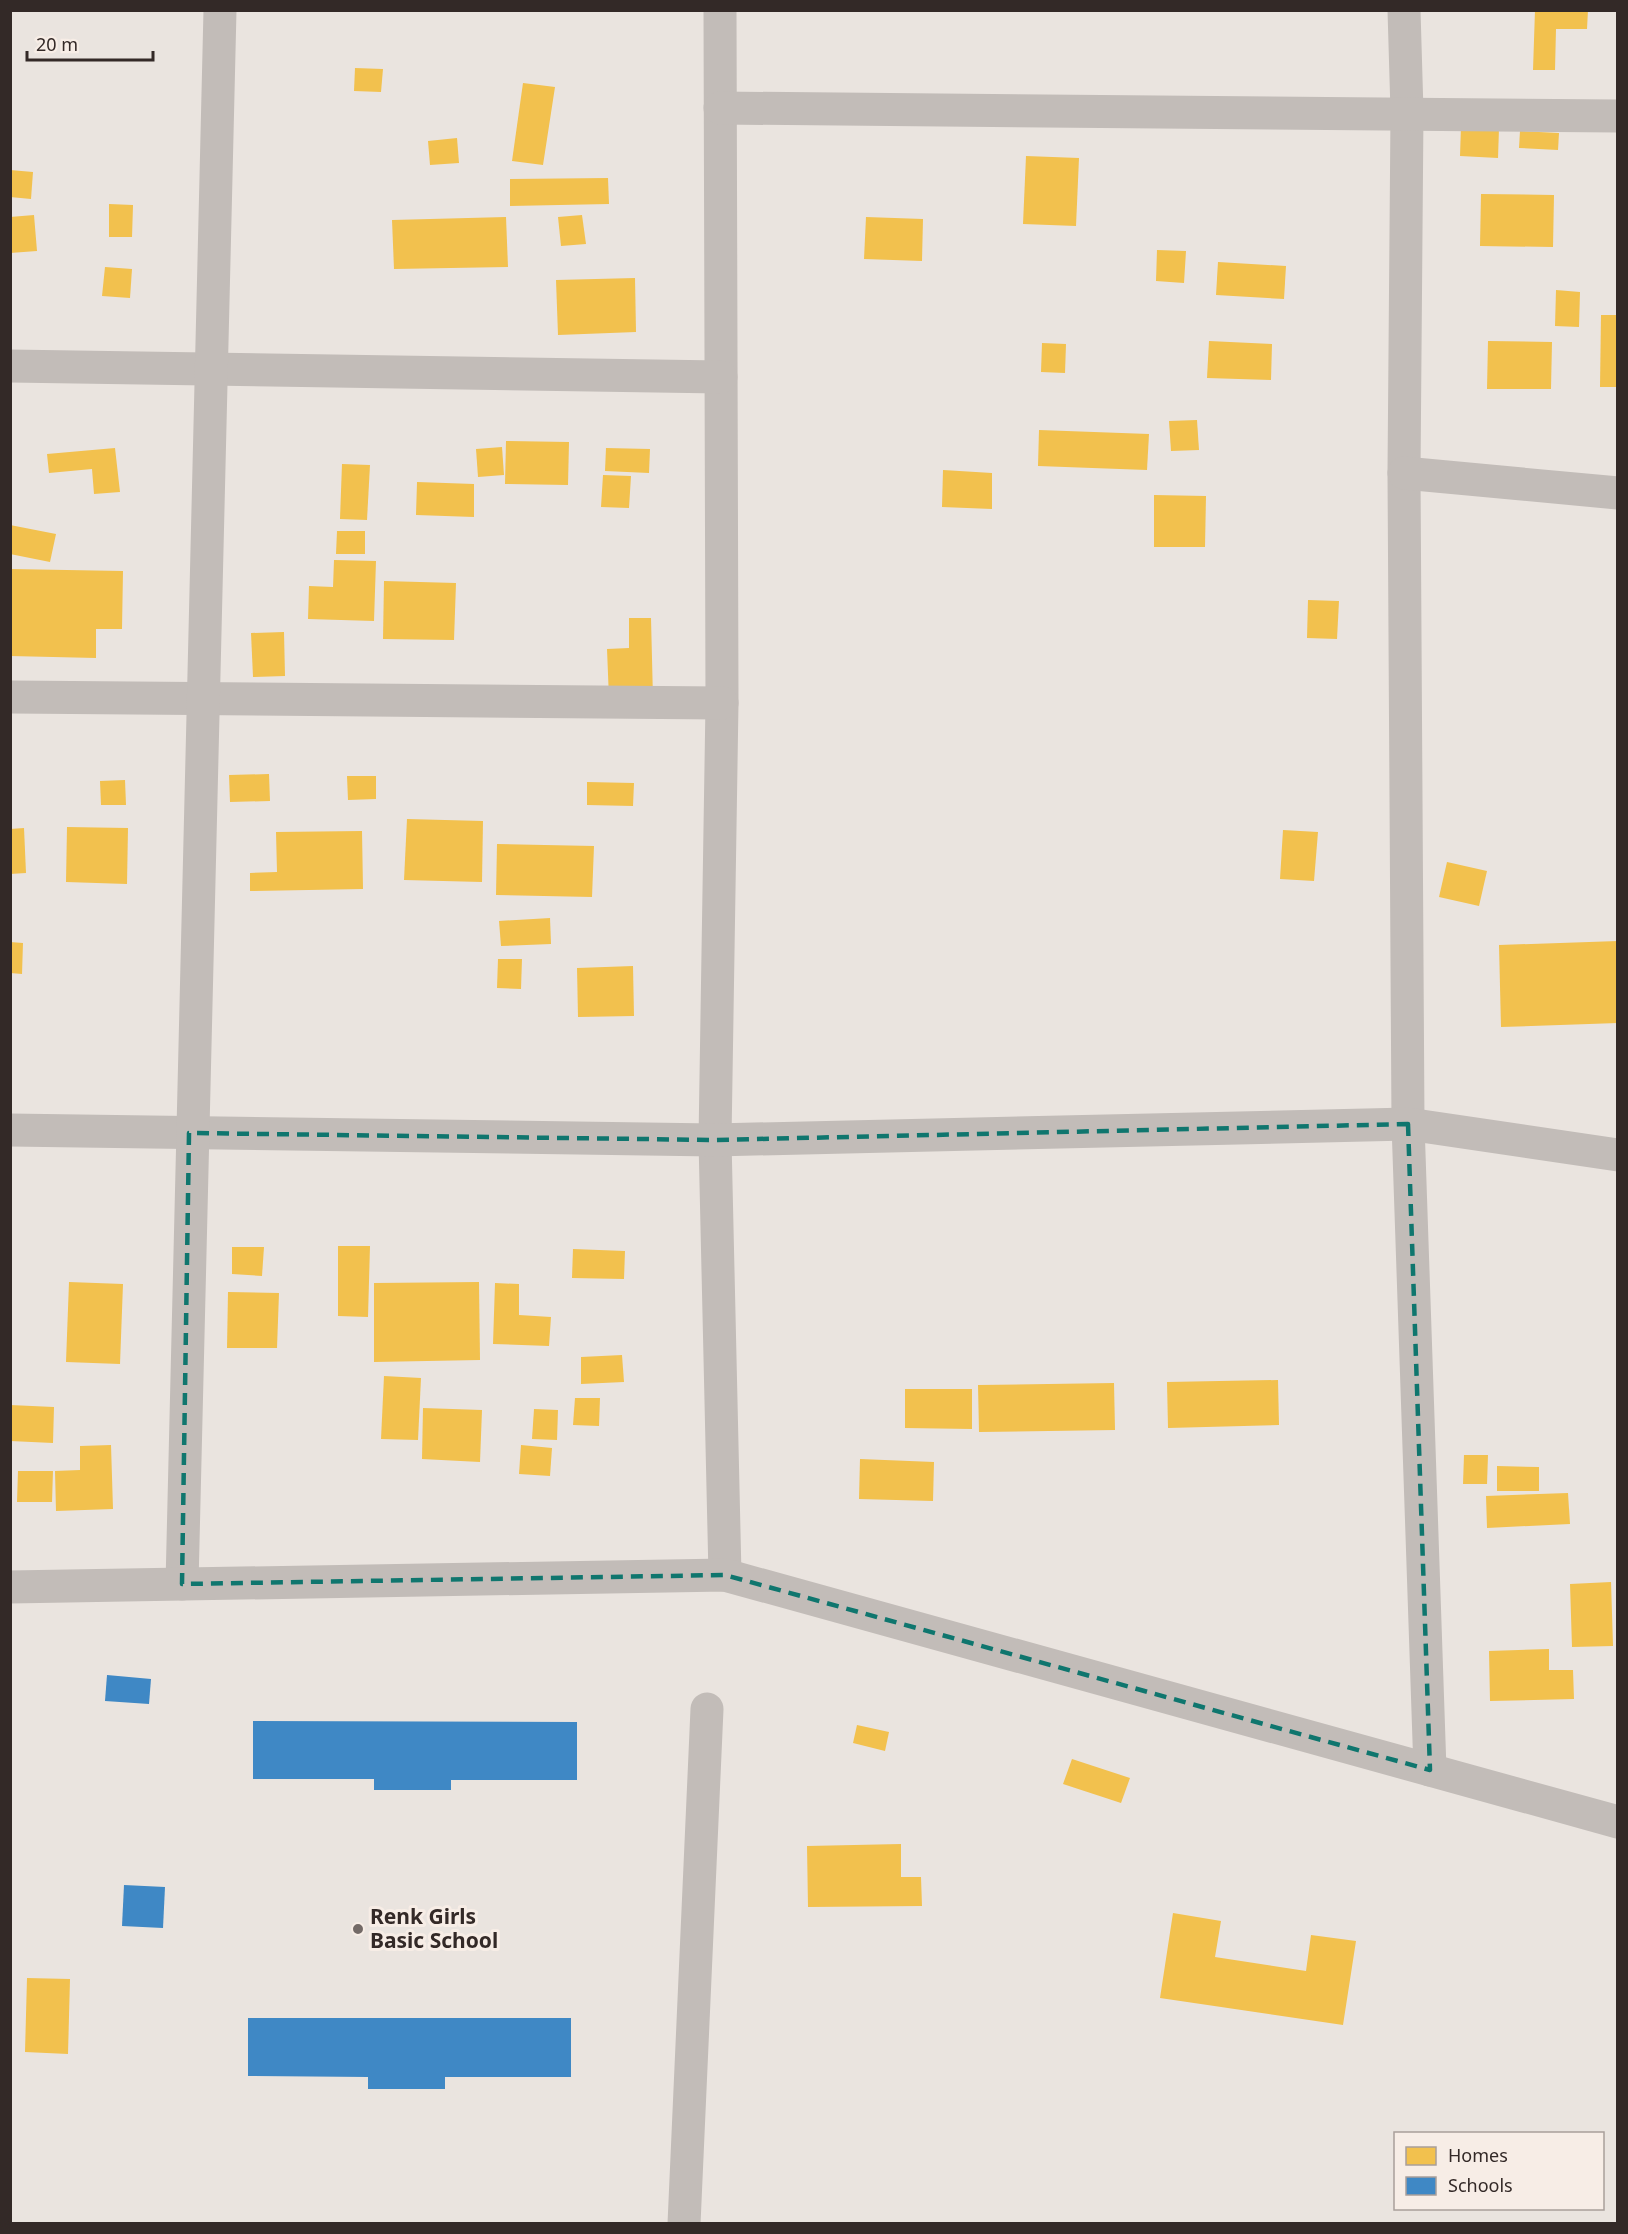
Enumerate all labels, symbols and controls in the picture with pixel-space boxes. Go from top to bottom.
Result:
scale bar [27,24,153,62]
text: 20 m [36,32,78,56]
place label: Renk Girls Basic School [370,1902,498,1954]
marker: Renk Girls Basic School [351,1922,365,1936]
legend [1394,2132,1604,2210]
text: Homes [1448,2143,1508,2167]
text: Schools [1448,2173,1513,2197]

